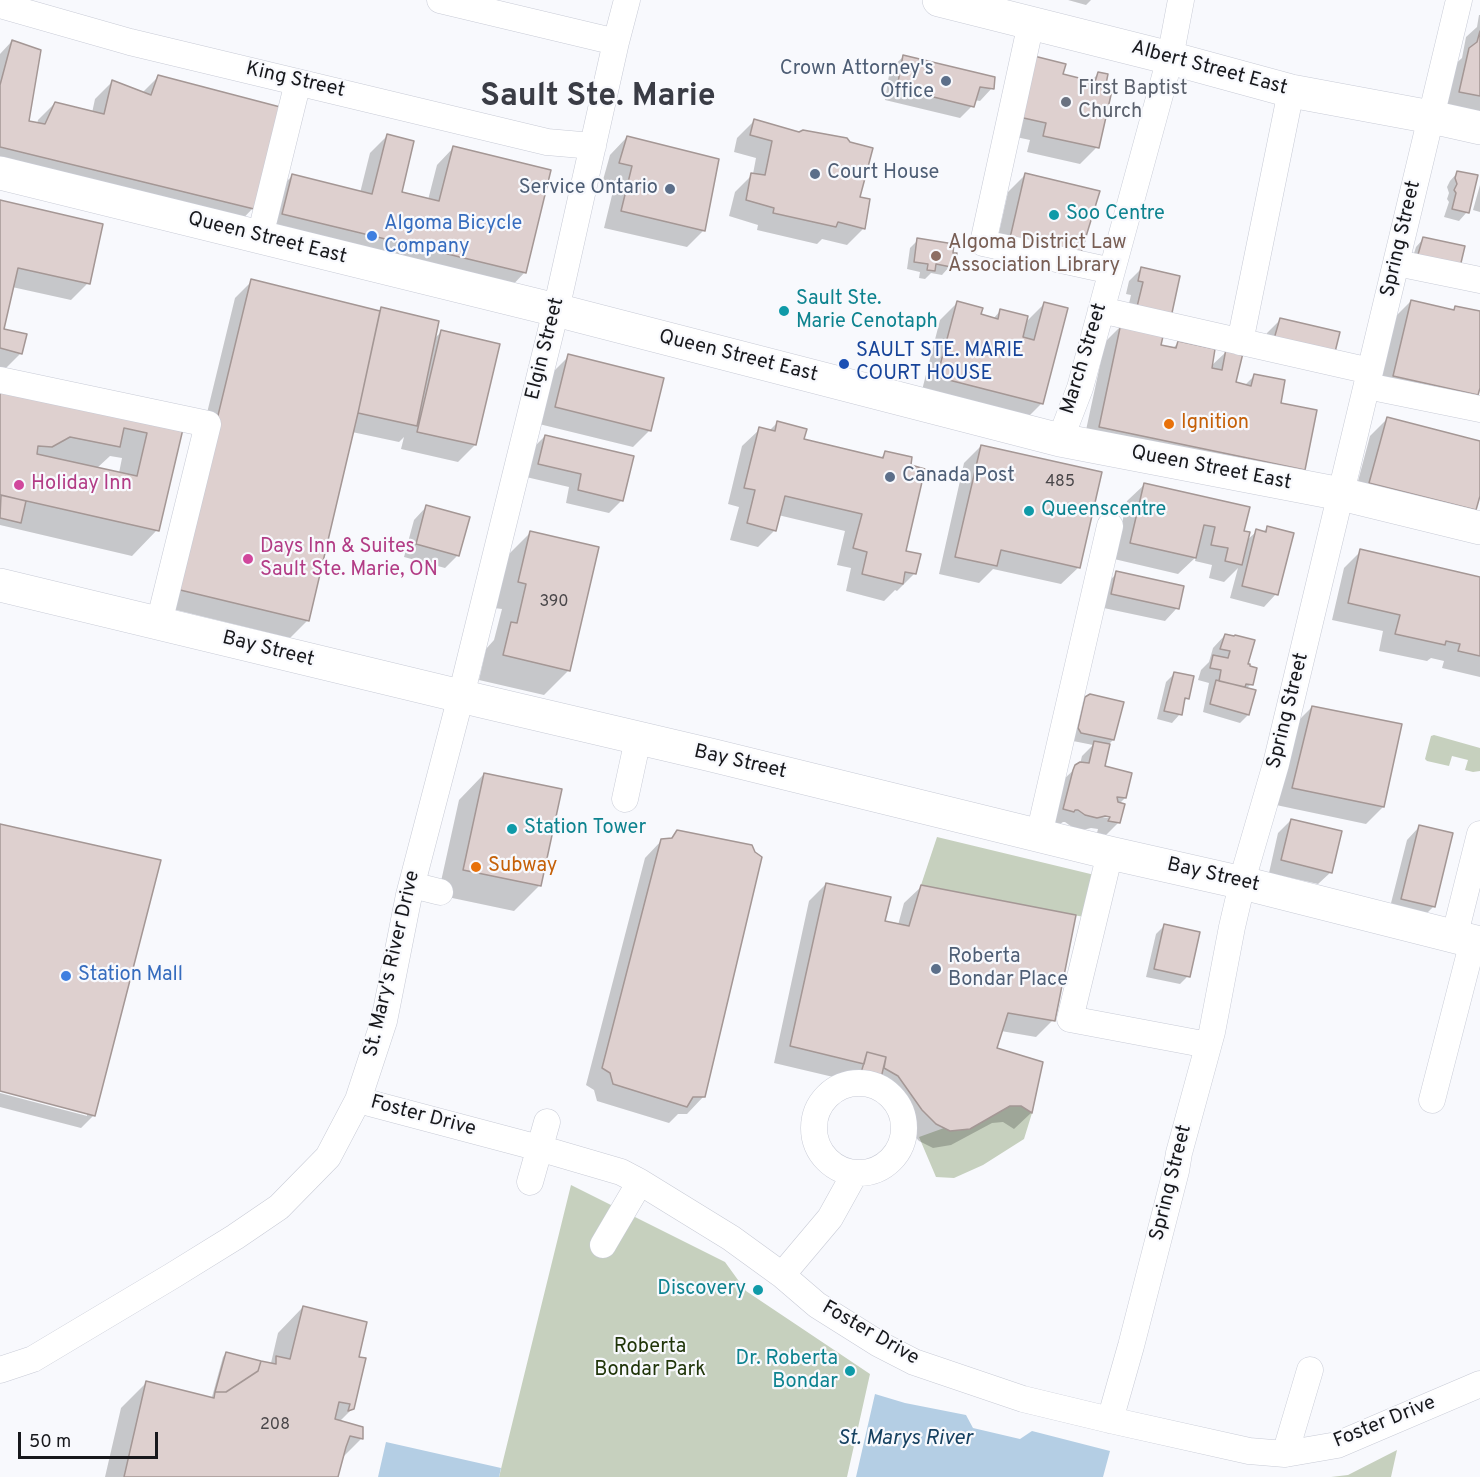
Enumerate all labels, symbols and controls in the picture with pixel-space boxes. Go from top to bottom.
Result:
street label: Albert Street East [1128,37,1290,101]
street label: King Street [243,58,347,104]
place label: Crown Attorney's Office [780,58,934,105]
marker: Crown Attorney's Office [939,74,953,88]
place label: First Baptist Church [1078,78,1187,125]
district label: Sault Ste. Marie [480,80,716,118]
marker: First Baptist Church [1059,95,1073,109]
place label: Court House [827,162,939,186]
marker: Court House [808,167,822,181]
place label: Service Ontario [519,177,658,201]
street label: Spring Street [1377,179,1427,299]
marker: Service Ontario [663,182,677,196]
place label: Soo Centre [1066,203,1165,227]
street label: Queen Street East [185,208,349,270]
marker: Soo Centre [1047,208,1061,222]
place label: Algoma Bicycle Company [384,213,522,260]
marker: Algoma Bicycle Company [365,229,379,243]
place label: Algoma District Law Association Library [948,232,1127,279]
marker: Algoma District Law Association Library [929,249,943,263]
place label: Sault Ste. Marie Cenotaph [796,288,938,335]
street label: Elgin Street [522,295,570,403]
street label: March Street [1057,301,1113,417]
marker: Sault Ste. Marie Cenotaph [777,304,791,318]
street label: Queen Street East [656,326,820,388]
place label: SAULT STE. MARIE COURT HOUSE [856,340,1024,387]
marker: SAULT STE. MARIE COURT HOUSE [837,357,851,371]
place label: Ignition [1181,412,1249,436]
marker: Ignition [1162,417,1176,431]
street label: Queen Street East [1129,442,1293,496]
place label: Canada Post [902,465,1015,489]
marker: Canada Post [883,470,897,484]
place label: Holiday Inn [31,473,132,497]
house number: 485 [1045,473,1075,493]
marker: Holiday Inn [12,478,26,492]
place label: Queenscentre [1041,499,1166,523]
marker: Queenscentre [1022,504,1036,518]
place label: Days Inn & Suites Sault Ste. Marie, ON [260,536,438,583]
marker: Days Inn & Suites Sault Ste. Marie, ON [241,552,255,566]
house number: 390 [539,593,569,613]
street label: Bay Street [219,627,317,673]
street label: Spring Street [1263,651,1315,771]
street label: Bay Street [691,741,789,785]
place label: Station Tower [524,817,646,841]
marker: Station Tower [505,822,519,836]
street label: Bay Street [1164,854,1262,898]
place label: Subway [488,855,557,879]
marker: Subway [469,860,483,874]
street label: St. Mary's River Drive [360,868,426,1060]
place label: Roberta Bondar Place [948,946,1068,993]
marker: Roberta Bondar Place [929,962,943,976]
place label: Station Mall [78,964,183,988]
marker: Station Mall [59,969,73,983]
street label: Foster Drive [368,1091,478,1143]
street label: Spring Street [1146,1123,1198,1243]
place label: Discovery [657,1278,746,1302]
marker: Discovery [751,1283,765,1297]
street label: Foster Drive [817,1297,923,1371]
park label: Roberta Bondar Park [594,1336,706,1383]
place label: Dr. Roberta Bondar [735,1348,838,1395]
marker: Dr. Roberta Bondar [843,1364,857,1378]
street label: Foster Drive [1330,1392,1440,1454]
house number: 208 [260,1416,290,1436]
scale bar [21,1420,160,1458]
water label: St. Marys River [837,1427,973,1453]
text: 50 m [29,1431,71,1454]

